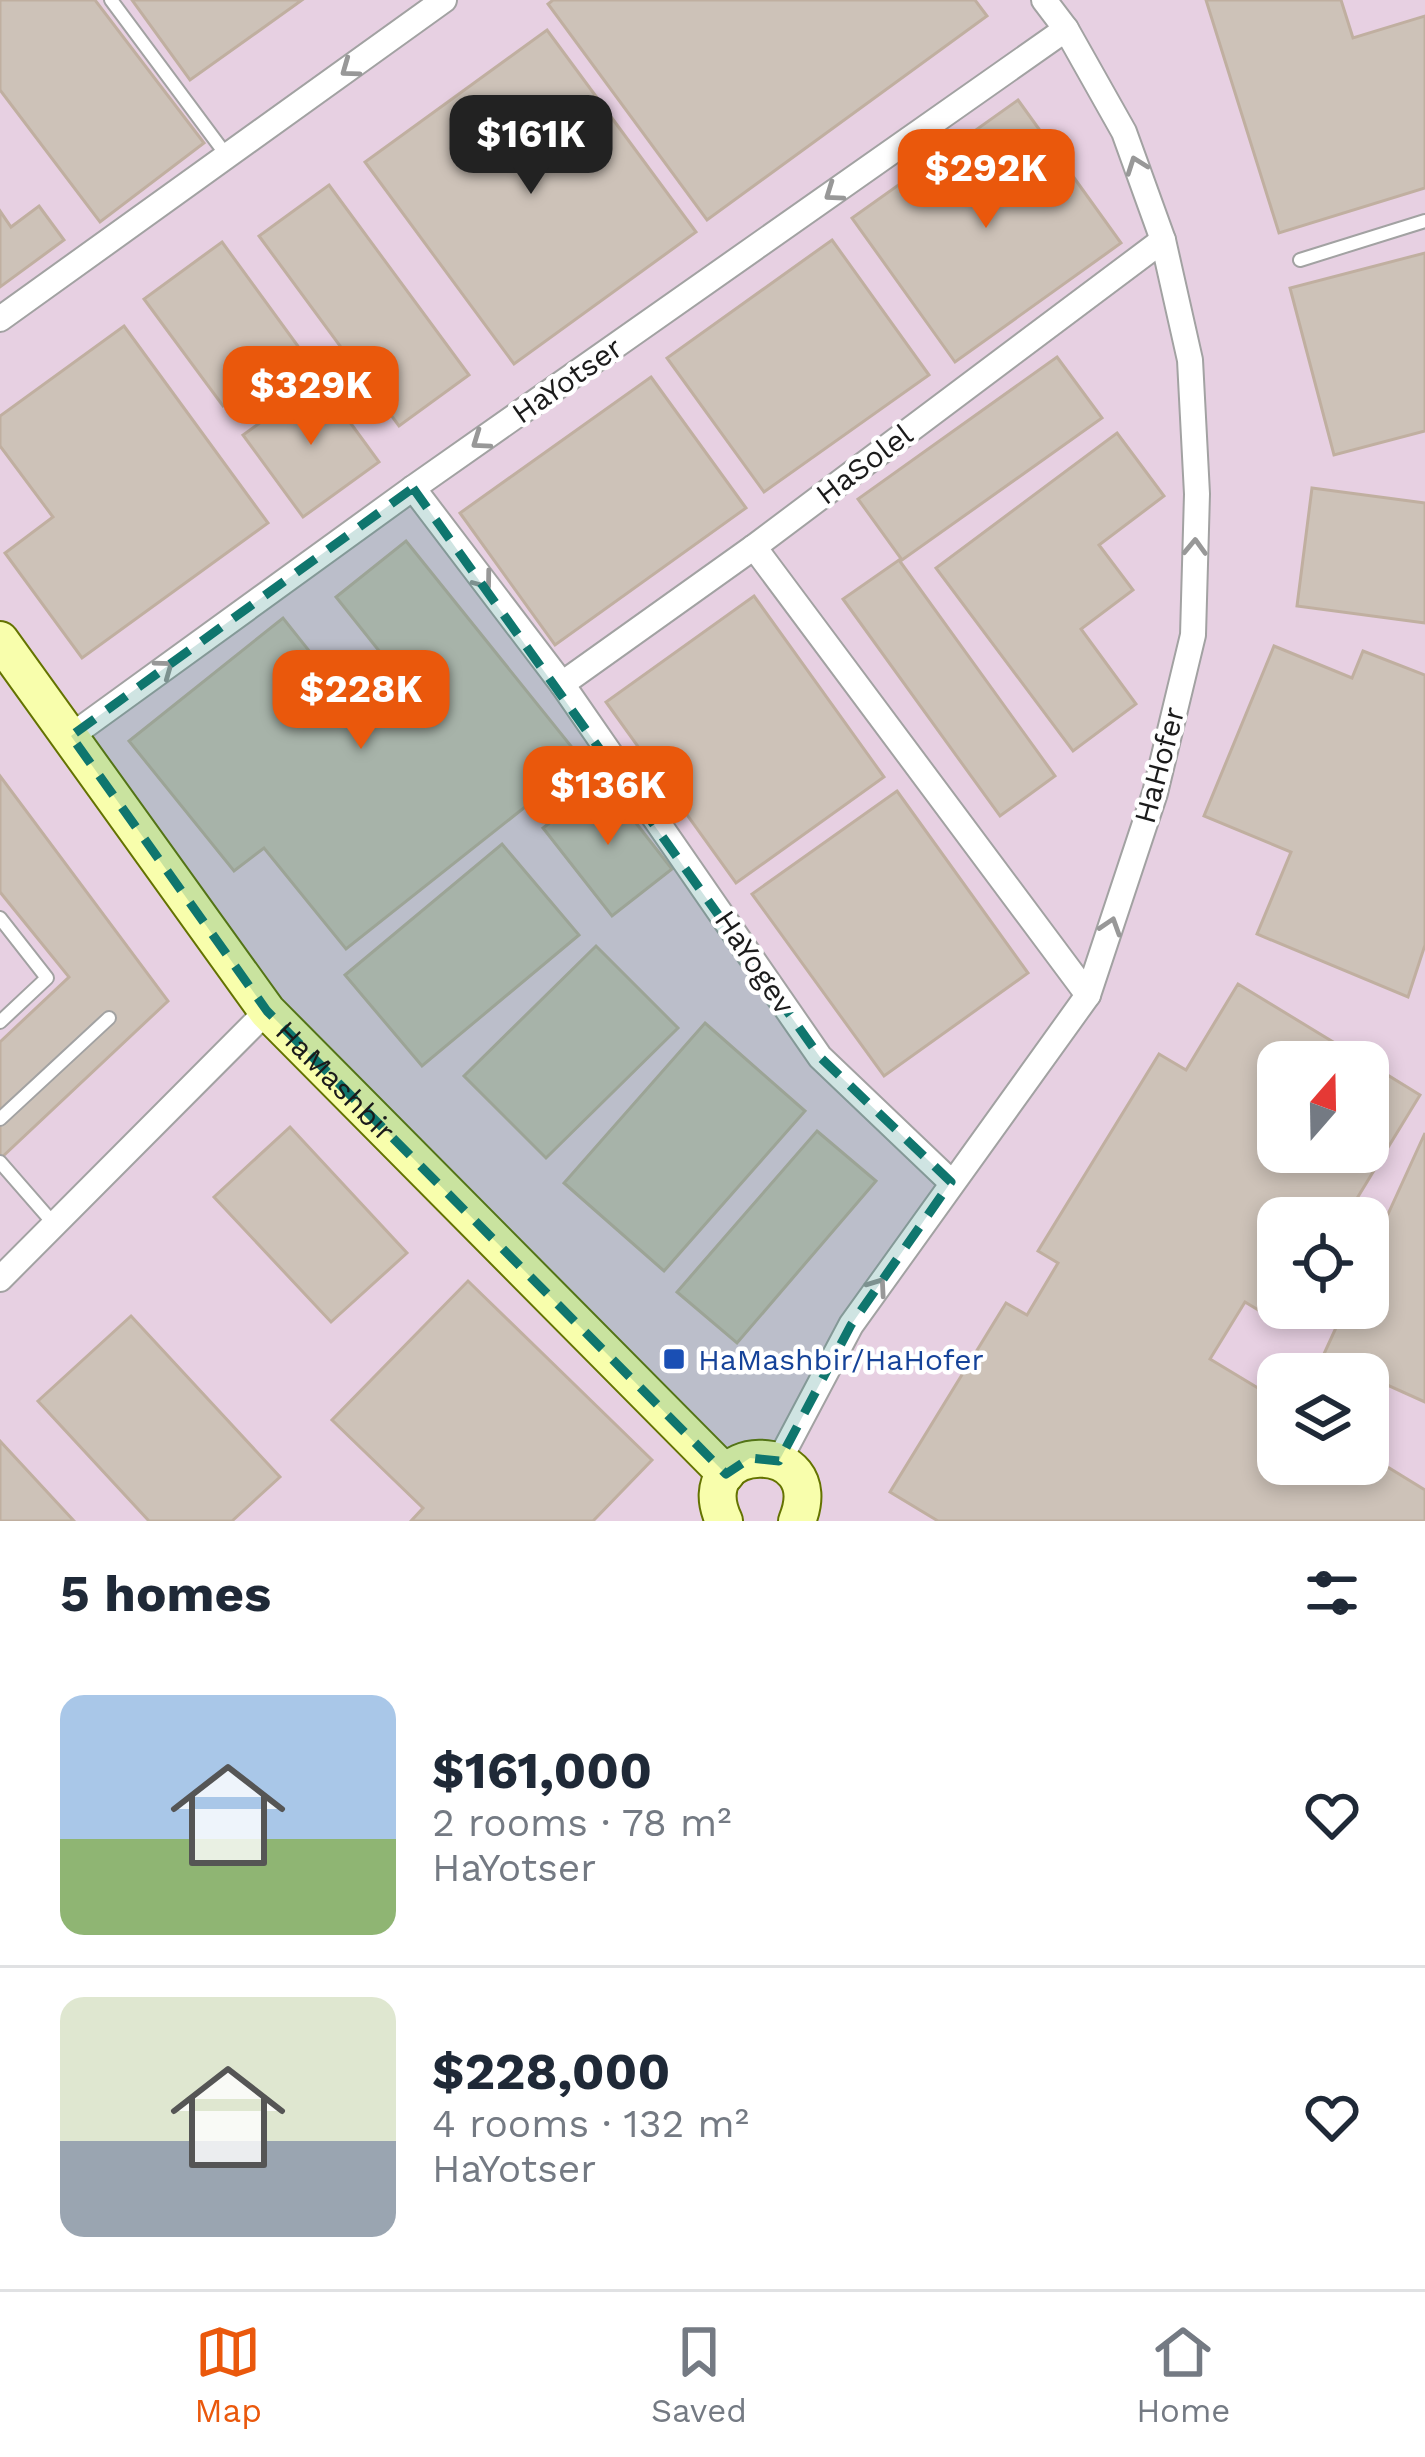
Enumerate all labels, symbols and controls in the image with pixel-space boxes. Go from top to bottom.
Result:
one-way arrow [340,55,362,77]
pin: $161K [447,95,615,197]
text: $161K [477,111,585,156]
pin: $292K [902,129,1070,231]
text: $292K [925,145,1047,190]
one-way arrow [1126,156,1150,177]
one-way arrow [824,179,846,201]
street label: HaYotser [505,329,629,431]
pin: $329K [227,346,395,448]
text: $329K [250,362,372,407]
street label: HaSolel [809,416,919,512]
one-way arrow [471,427,493,449]
one-way arrow [1182,537,1208,556]
one-way arrow [470,568,491,590]
pin: $228K [277,650,445,752]
one-way arrow [152,660,173,682]
text: $228K [300,666,422,711]
street label: HaHofer [1127,703,1191,827]
pin: $136K [524,746,692,848]
text: $136K [550,762,666,807]
street label: HaYogev [708,904,802,1021]
one-way arrow [1096,916,1121,937]
street label: HaMashbir [269,1013,403,1148]
north arrow [1257,1041,1389,1173]
map controls [1257,1041,1389,1485]
button: locate [1257,1197,1389,1329]
one-way arrow [864,1278,886,1300]
place label: HaMashbir/HaHofer [698,1342,984,1377]
marker: HaMashbir/HaHofer [661,1346,687,1372]
button: layers [1257,1353,1389,1485]
icon: filters [1299,1560,1365,1626]
text: 5 homes [60,1564,271,1623]
text: $161,000 [432,1741,652,1800]
icon: home [156,1743,300,1887]
icon: heart [1299,1782,1365,1848]
text: 2 rooms · 78 m² [432,1800,732,1845]
text: HaYotser [432,1845,596,1890]
text: $228,000 [432,2042,670,2101]
icon: home [156,2045,300,2189]
icon: heart [1299,2084,1365,2150]
text: 4 rooms · 132 m² [432,2101,749,2146]
text: HaYotser [432,2146,596,2191]
tab: Map [195,2319,262,2430]
tab: Saved [651,2319,747,2430]
tab: Home [1136,2319,1230,2430]

